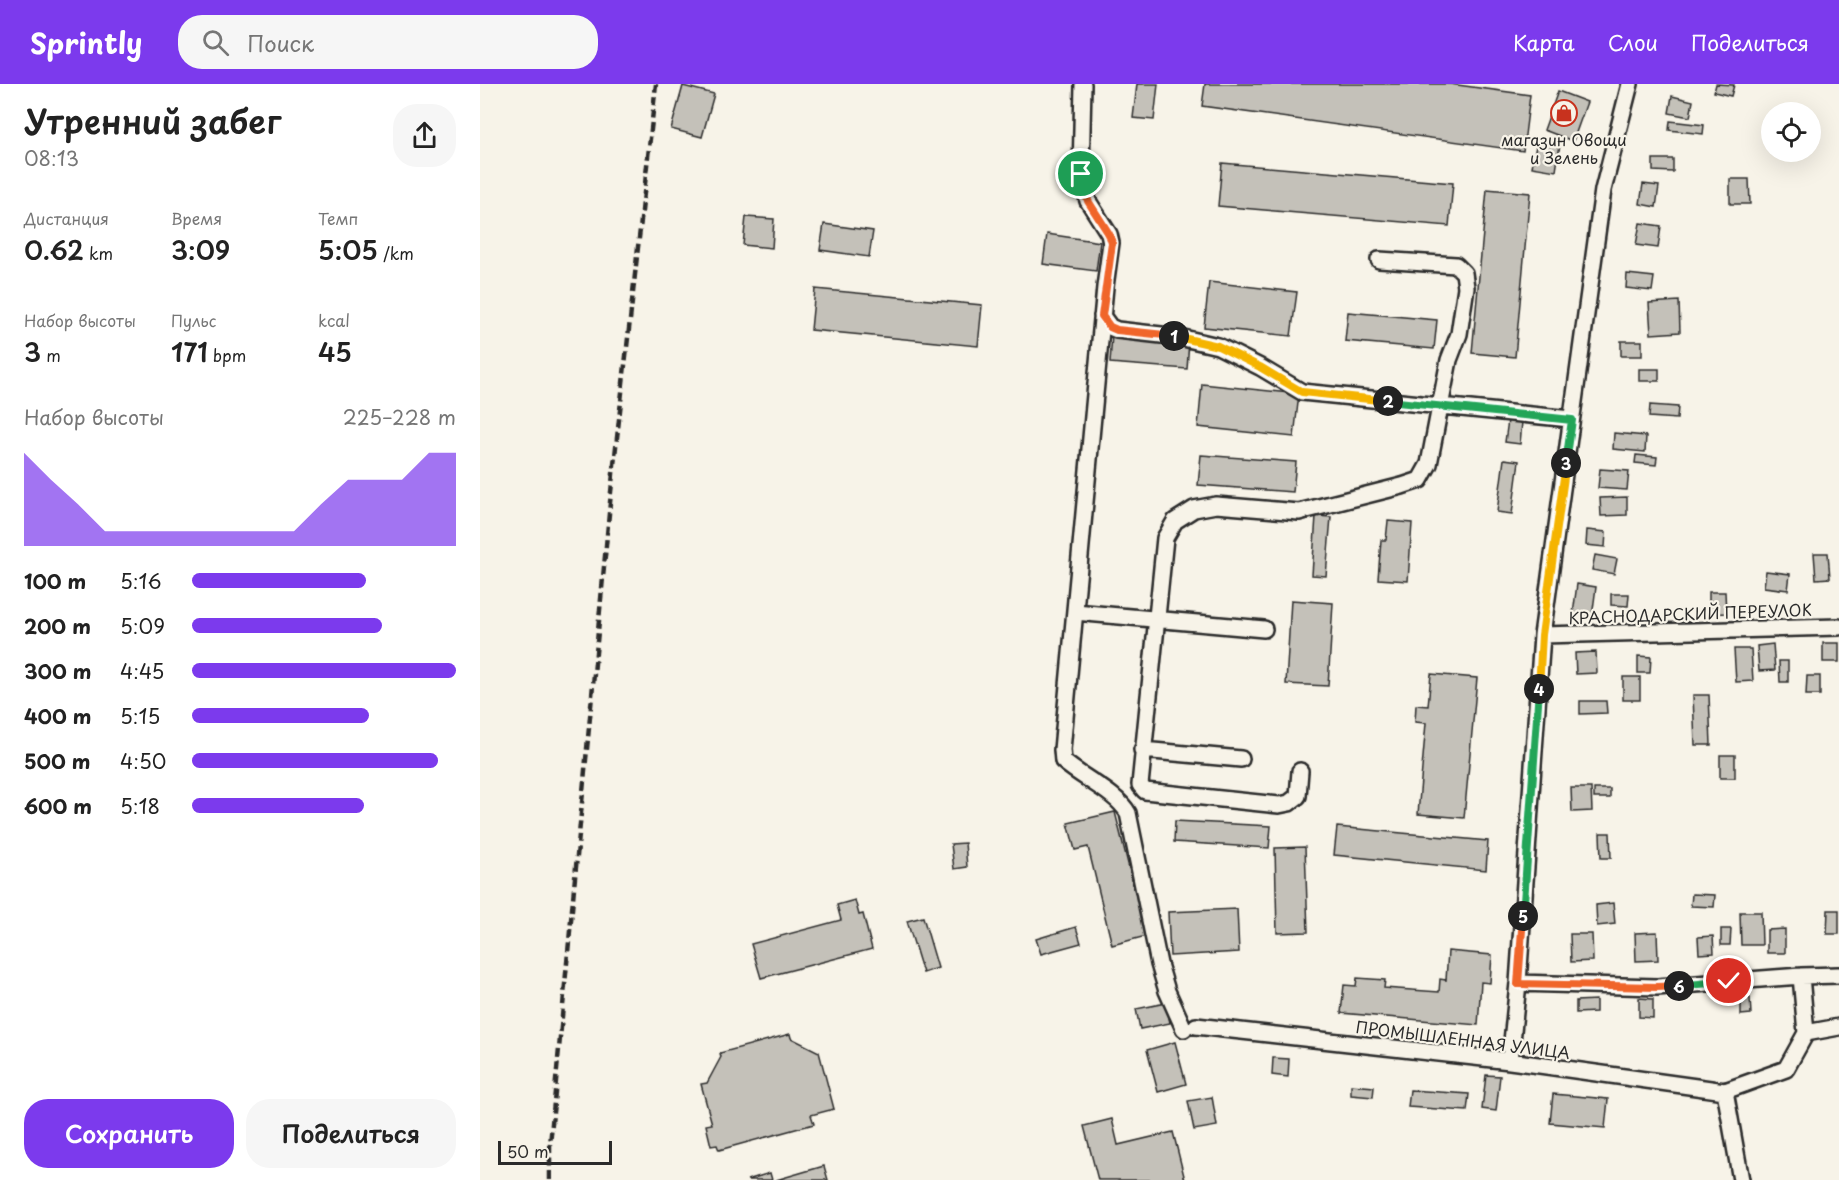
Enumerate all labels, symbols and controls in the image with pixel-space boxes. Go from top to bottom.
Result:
search box [178,15,598,69]
text: Sprintly [30,21,142,64]
icon: search [199,26,232,59]
text: Поиск [247,26,314,59]
text: Карта [1513,26,1575,58]
text: Слои [1608,26,1658,58]
text: Поделиться [1691,26,1809,58]
text: Утренний забег [24,95,281,145]
shop icon: магазин Овощи и Зелень [1549,98,1579,128]
map controls [1761,102,1821,162]
button: locate [1761,102,1821,162]
button: share [393,104,456,167]
place label: магазин Овощи и Зелень [1501,127,1627,169]
text: 08:13 [24,143,79,173]
pin [1055,148,1106,199]
icon: arrive [1064,157,1097,190]
text: Дистанция [24,206,109,230]
text: Время [171,206,222,230]
text: Темп [318,206,358,230]
text: 0.62 [24,230,84,269]
text: 3:09 [171,230,230,269]
text: 5:05 [318,230,378,269]
text: km [84,241,113,265]
text: /km [378,241,414,265]
text: Набор высоты [24,308,136,332]
text: Пульс [171,308,216,332]
text: kcal [318,308,350,332]
pin: 1 [1159,321,1189,351]
text: 1 [1170,324,1178,348]
text: 3 [24,332,41,371]
text: 171 [171,332,208,371]
text: 45 [318,332,352,371]
text: m [41,343,61,367]
text: bpm [208,343,246,367]
pin: 2 [1373,386,1403,416]
text: 2 [1382,389,1394,413]
text: Набор высоты [24,402,164,432]
text: 225–228 m [343,402,456,432]
pin: 3 [1551,448,1581,478]
text: 3 [1561,451,1571,475]
text: 100 m [24,566,86,596]
text: 5:16 [120,566,162,596]
street label: КРАСНОДАРСКИЙ ПЕРЕУЛОК [1568,597,1812,629]
text: 200 m [24,611,91,641]
text: 5:09 [120,611,165,641]
text: 300 m [24,656,92,686]
text: 4:45 [120,656,164,686]
pin: 4 [1524,674,1554,704]
text: 4 [1534,677,1544,701]
text: 400 m [24,701,92,731]
text: 5:15 [120,701,160,731]
text: 500 m [24,746,91,776]
text: 4:50 [120,746,166,776]
text: 600 m [24,791,92,821]
text: 5:18 [120,791,160,821]
pin: 5 [1508,901,1538,931]
text: 5 [1518,904,1528,928]
pin [1703,955,1754,1006]
icon: check [1712,964,1745,997]
pin: 6 [1664,971,1694,1001]
text: 6 [1673,974,1685,998]
street label: ПРОМЫШЛЕННАЯ УЛИЦА [1355,1014,1571,1064]
button: Сохранить [24,1099,234,1168]
button: Поделиться [246,1099,456,1168]
scale bar [498,1138,612,1166]
text: 50 m [507,1139,548,1163]

